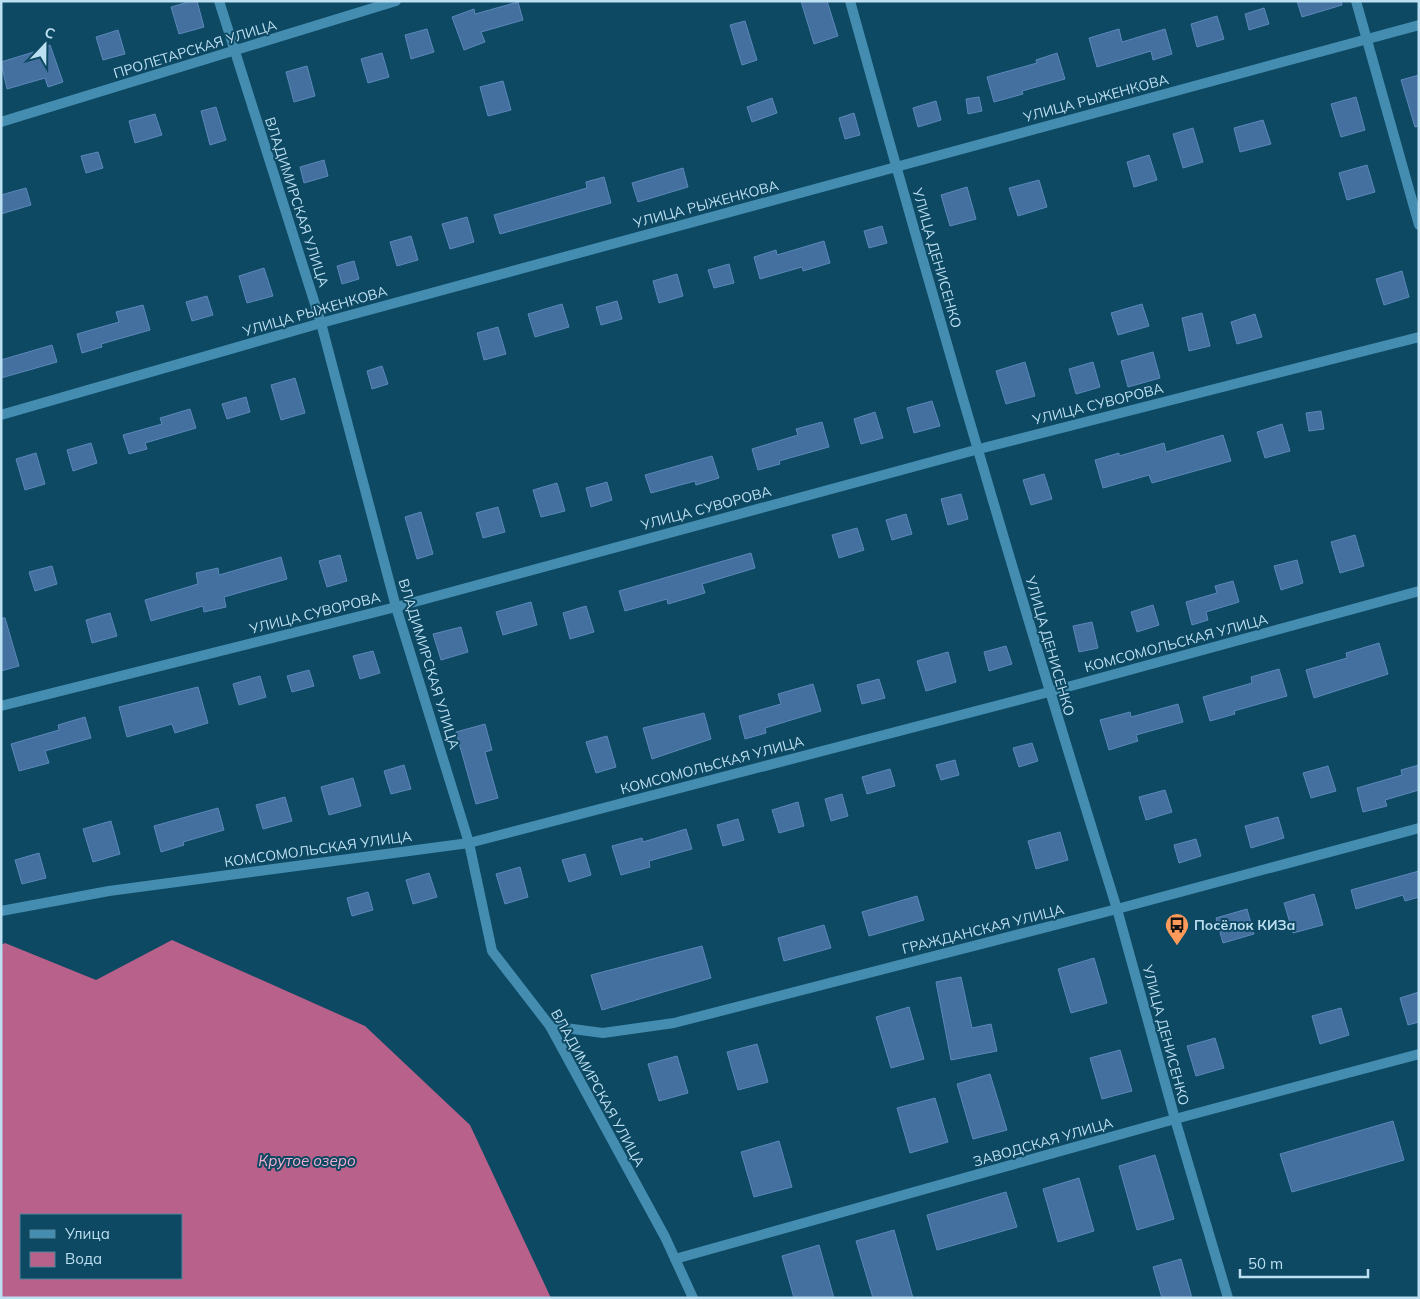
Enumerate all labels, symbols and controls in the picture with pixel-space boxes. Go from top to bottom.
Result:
street label: ПРОЛЕТАРСКАЯ УЛИЦА [111,15,280,82]
north arrow [20,20,70,70]
text: С [42,23,58,43]
street label: УЛИЦА РЫЖЕНКОВА [1021,70,1171,126]
street label: ВЛАДИМИРСКАЯ УЛИЦА [261,115,333,290]
street label: УЛИЦА РЫЖЕНКОВА [631,176,781,232]
street label: УЛИЦА ДЕНИСЕНКО [908,185,966,330]
street label: УЛИЦА РЫЖЕНКОВА [240,282,390,341]
street label: УЛИЦА СУВОРОВА [1030,379,1166,429]
street label: УЛИЦА СУВОРОВА [638,482,774,534]
street label: УЛИЦА ДЕНИСЕНКО [1021,573,1079,718]
street label: ВЛАДИМИРСКАЯ УЛИЦА [394,576,464,752]
street label: УЛИЦА СУВОРОВА [247,588,383,638]
street label: КОМСОМОЛЬСКАЯ УЛИЦА [1082,610,1270,676]
street label: КОМСОМОЛЬСКАЯ УЛИЦА [618,732,806,798]
street label: КОМСОМОЛЬСКАЯ УЛИЦА [223,827,414,871]
street label: ГРАЖДАНСКАЯ УЛИЦА [900,900,1067,958]
bus stop icon: Посёлок КИЗа [1164,912,1190,946]
place label: Посёлок КИЗа [1194,916,1295,934]
street label: УЛИЦА ДЕНИСЕНКО [1138,962,1193,1107]
street label: ВЛАДИМИРСКАЯ УЛИЦА [547,1006,649,1171]
street label: ЗАВОДСКАЯ УЛИЦА [971,1113,1116,1171]
water label: Крутое озеро [258,1151,356,1170]
legend [20,1214,182,1279]
text: Улица [64,1224,110,1243]
scale bar [1240,1246,1368,1278]
text: Вода [65,1249,102,1268]
text: 50 m [1248,1254,1283,1273]

